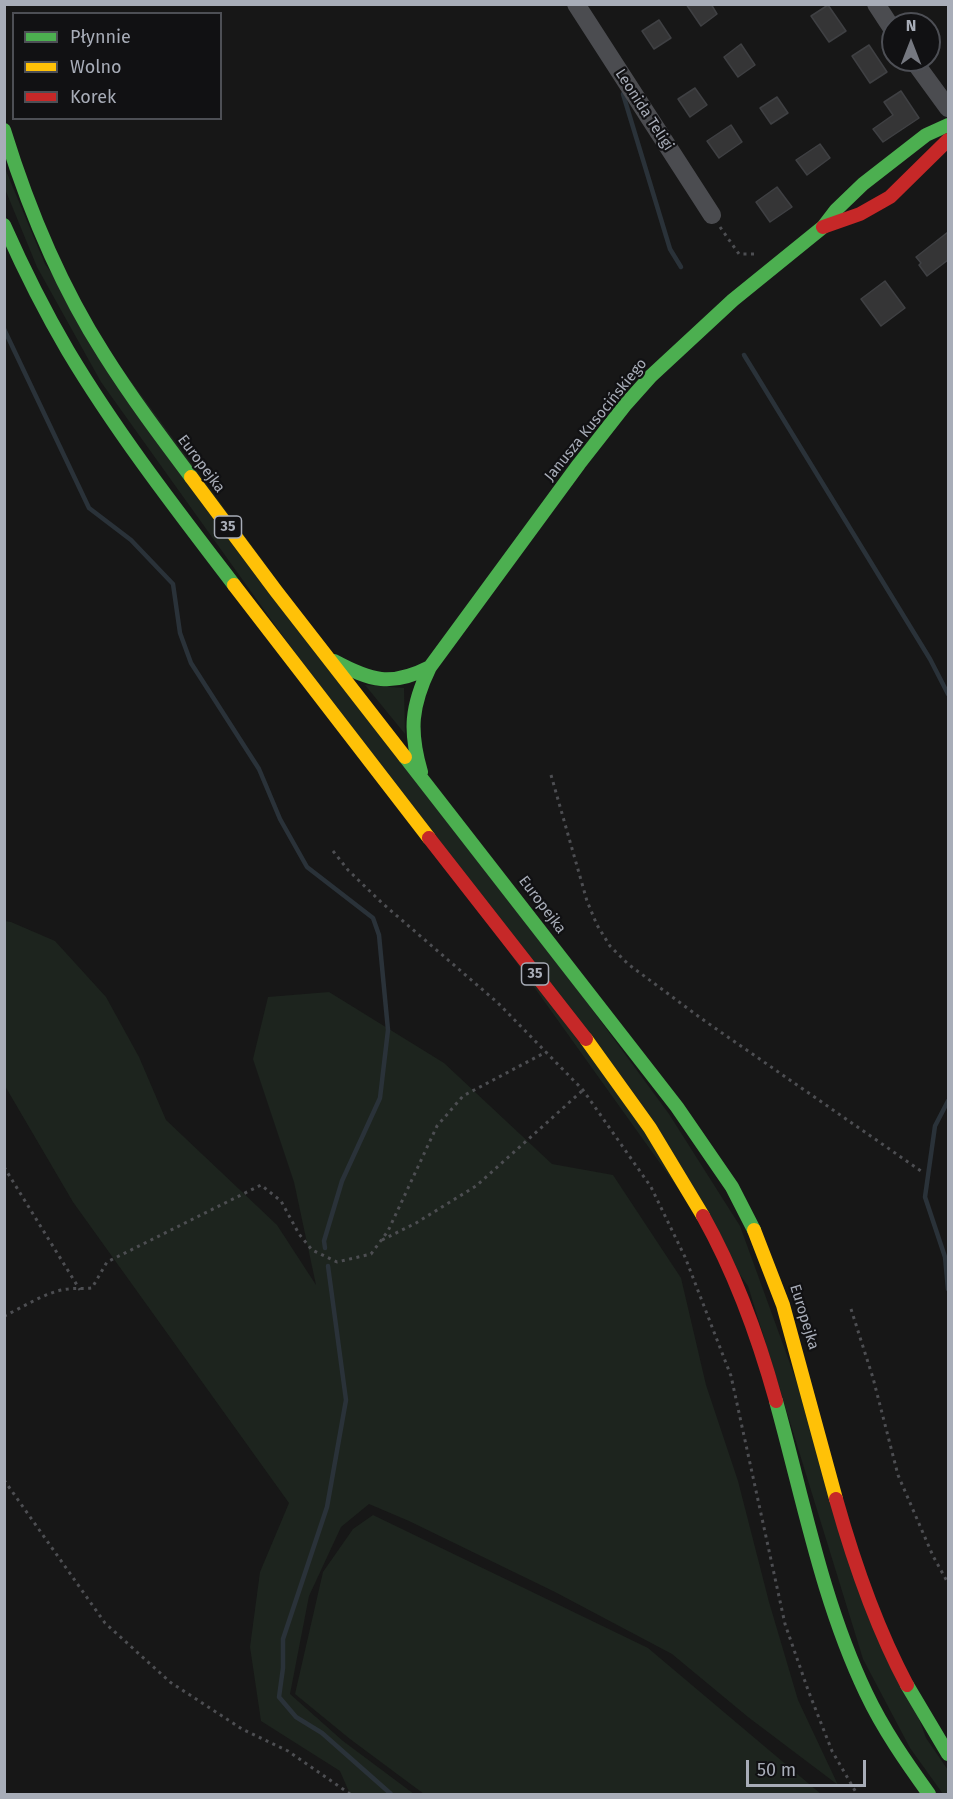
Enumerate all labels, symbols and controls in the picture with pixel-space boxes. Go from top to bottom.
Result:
legend [12,12,222,120]
north arrow [881,12,941,72]
text: N [906,16,916,35]
text: Płynnie [70,26,131,48]
text: Wolno [70,56,122,78]
street label: Leonida Teligi [611,66,677,154]
text: Korek [70,86,116,108]
street label: Janusza Kusocińskiego [541,355,651,485]
street label: Europejka [173,432,229,496]
road number: 35 [214,516,242,538]
street label: Europejka [514,873,570,937]
road number: 35 [522,963,548,985]
street label: Europejka [786,1282,822,1352]
scale bar [749,1748,869,1786]
text: 50 m [757,1759,796,1781]

